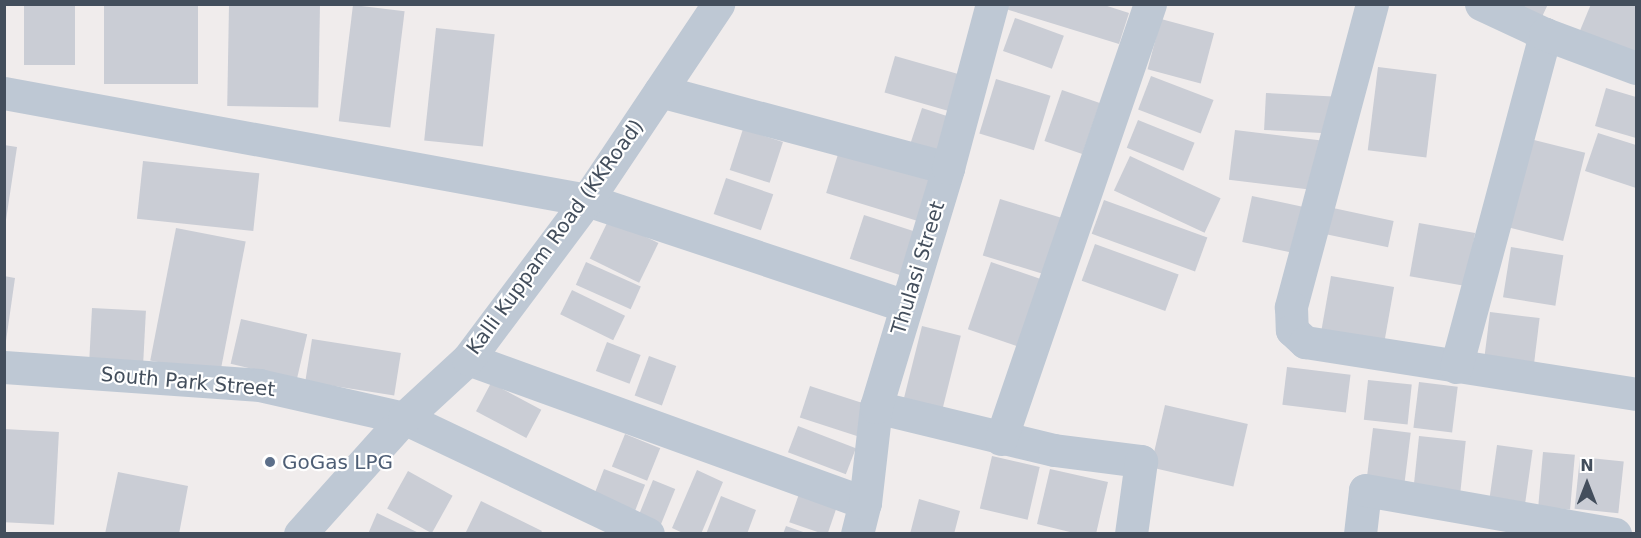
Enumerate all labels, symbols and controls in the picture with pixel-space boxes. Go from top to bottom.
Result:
street label: Kalli Kuppam Road (KKRoad) [462,115,648,359]
street label: Thulasi Street [886,198,950,338]
street label: South Park Street [100,362,276,402]
place label: GoGas LPG [282,450,393,474]
north arrow [1557,454,1617,514]
marker: GoGas LPG [263,455,277,469]
text: N [1580,456,1594,475]

